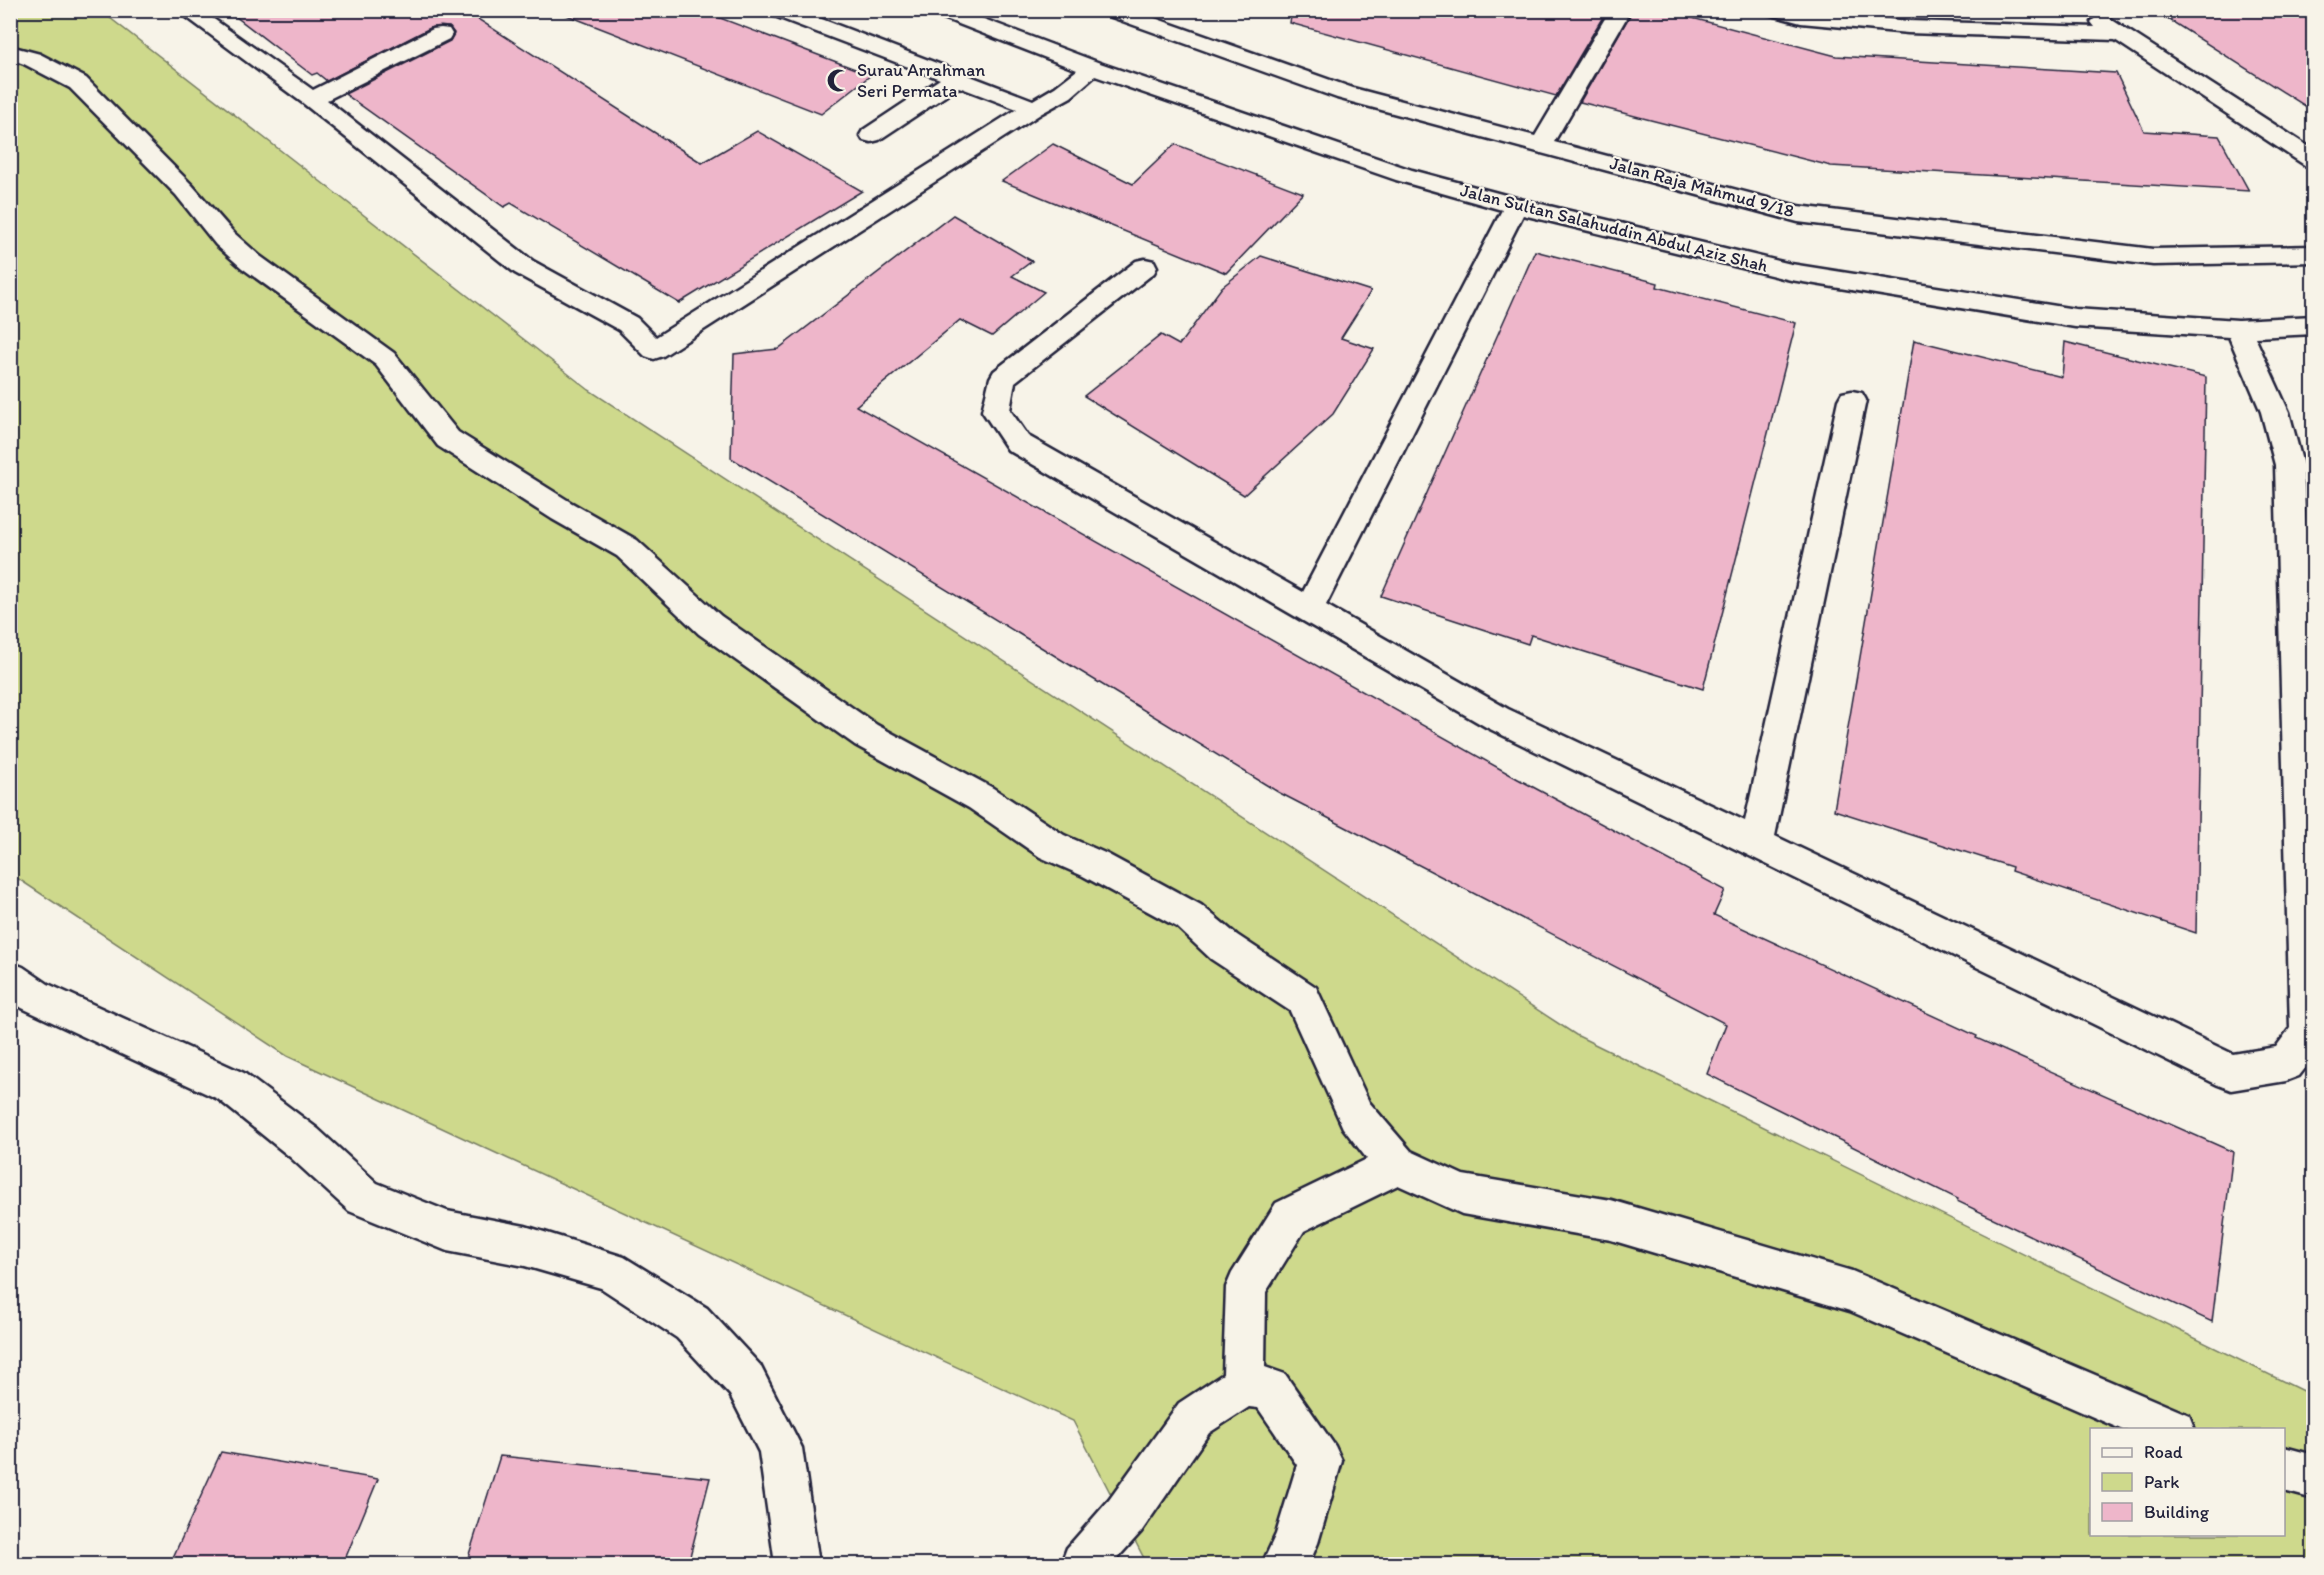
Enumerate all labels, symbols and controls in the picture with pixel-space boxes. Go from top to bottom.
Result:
place label: Surau Arrahman Seri Permata [857,59,985,102]
mosque icon: Surau Arrahman Seri Permata [826,67,852,93]
street label: Jalan Raja Mahmud 9/18 [1607,152,1797,222]
street label: Jalan Sultan Salahuddin Abdul Aziz Shah [1458,179,1770,277]
legend [2090,1428,2285,1536]
text: Road [2144,1441,2183,1463]
text: Park [2144,1471,2179,1493]
text: Building [2144,1501,2210,1523]

